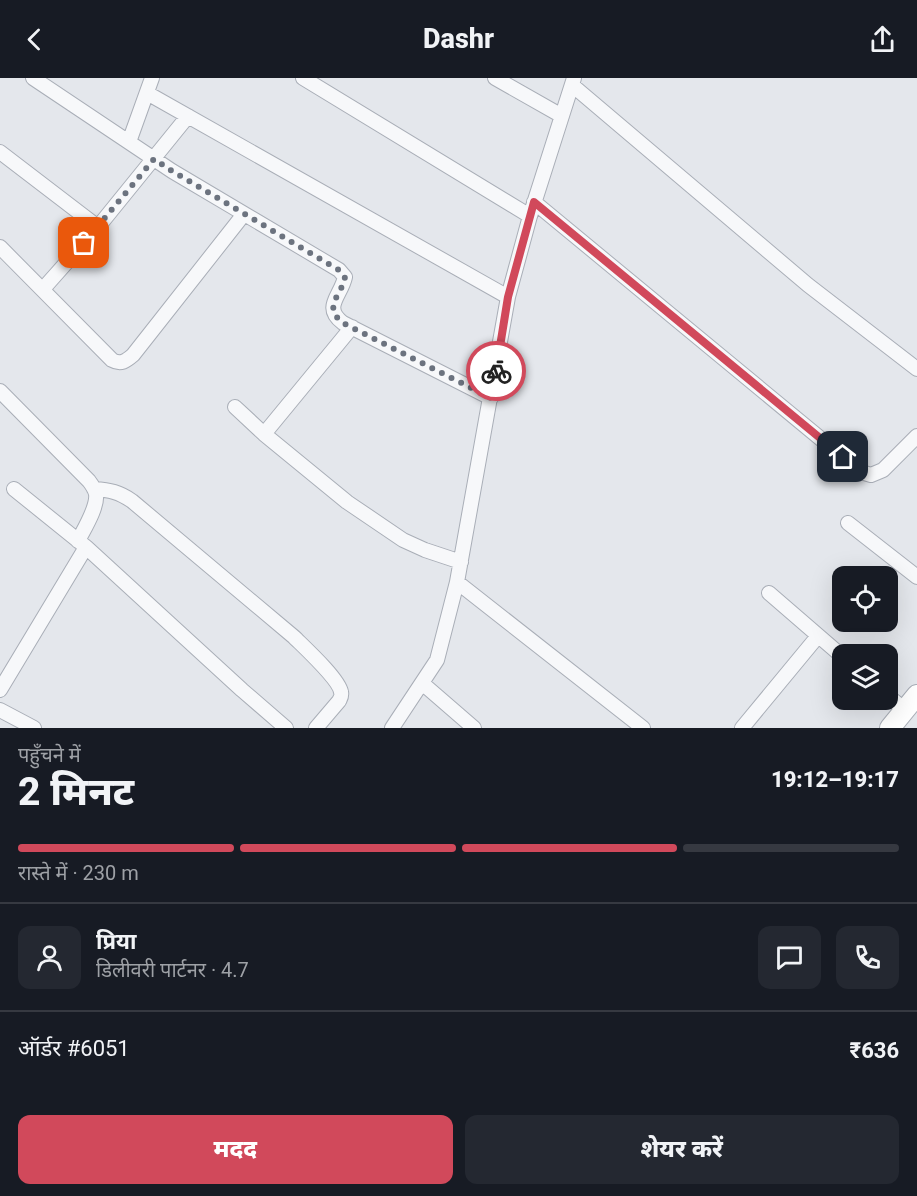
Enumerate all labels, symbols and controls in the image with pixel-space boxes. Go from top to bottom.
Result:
icon: back [18,23,51,56]
text: Dashr [423,23,494,55]
icon: share [866,23,899,56]
pin [58,217,109,268]
icon: bag [67,226,100,259]
courier [466,341,526,401]
icon: bike [480,355,513,388]
pin [817,431,868,482]
icon: home [826,440,859,473]
map controls [832,566,898,710]
button: locate [832,566,898,632]
button: layers [832,644,898,710]
text: पहुँचने में [18,743,81,767]
text: 19:12–19:17 [771,767,899,792]
text: 2 मिनट [18,769,134,815]
text: रास्ते में · 230 m [18,861,139,885]
button: person [18,926,81,989]
button: chat [758,926,821,989]
button: phone [836,926,899,989]
text: प्रिया [96,929,136,954]
text: डिलीवरी पार्टनर · 4.7 [96,958,249,982]
text: ऑर्डर #6051 [18,1036,130,1061]
text: ₹636 [850,1038,899,1063]
button: मदद [18,1115,453,1184]
button: शेयर करें [465,1115,899,1184]

